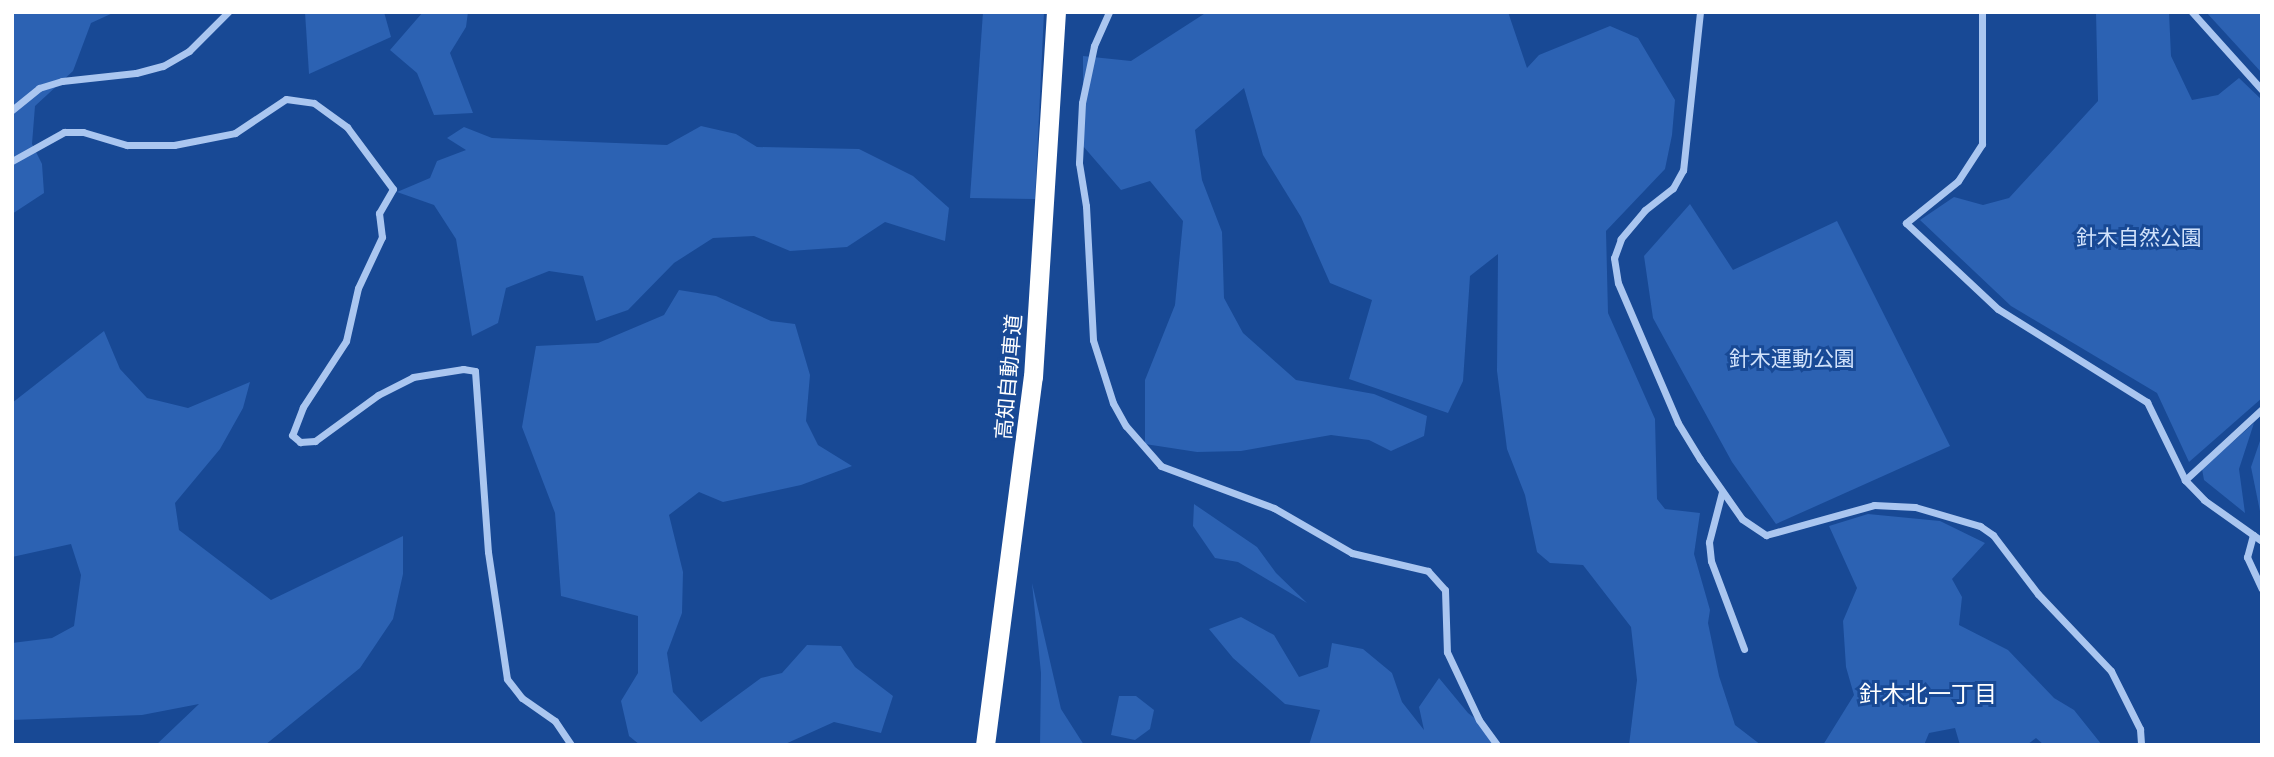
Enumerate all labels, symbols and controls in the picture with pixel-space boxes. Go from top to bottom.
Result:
park label: 針木自然公園 [2076,225,2202,251]
street label: 高知自動車道 [991,313,1027,441]
park label: 針木運動公園 [1729,346,1855,372]
district label: 針木北一丁目 [1859,681,1997,709]

